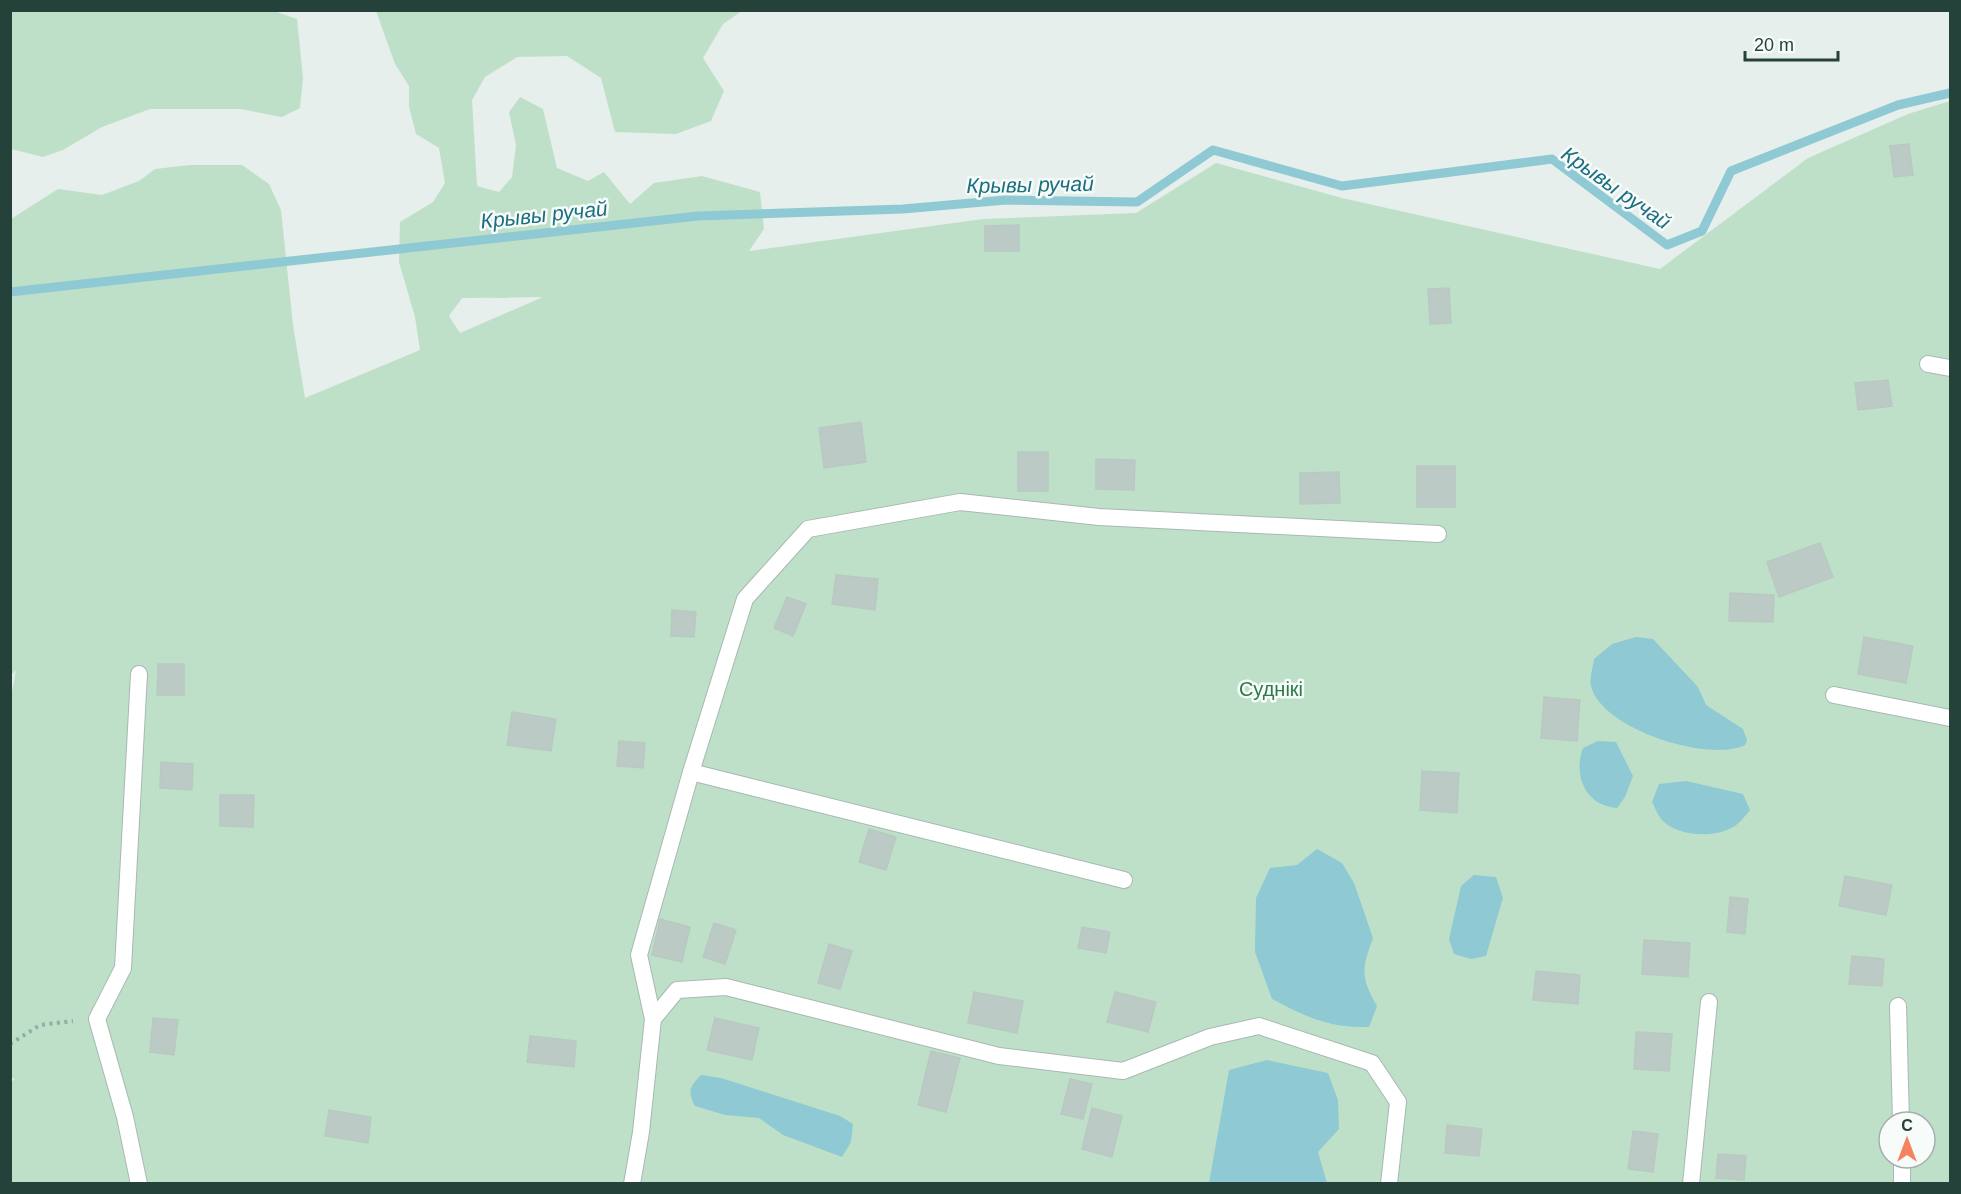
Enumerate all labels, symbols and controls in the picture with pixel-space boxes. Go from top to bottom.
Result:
scale bar [1745,24,1838,62]
text: 20 m [1754,35,1794,55]
water label: Крывы ручай [1557,142,1675,234]
water label: Крывы ручай [966,172,1094,197]
water label: Крывы ручай [479,196,609,233]
park label: Суднікі [1239,678,1303,700]
north arrow [1877,1110,1937,1170]
text: С [1901,1117,1913,1134]

